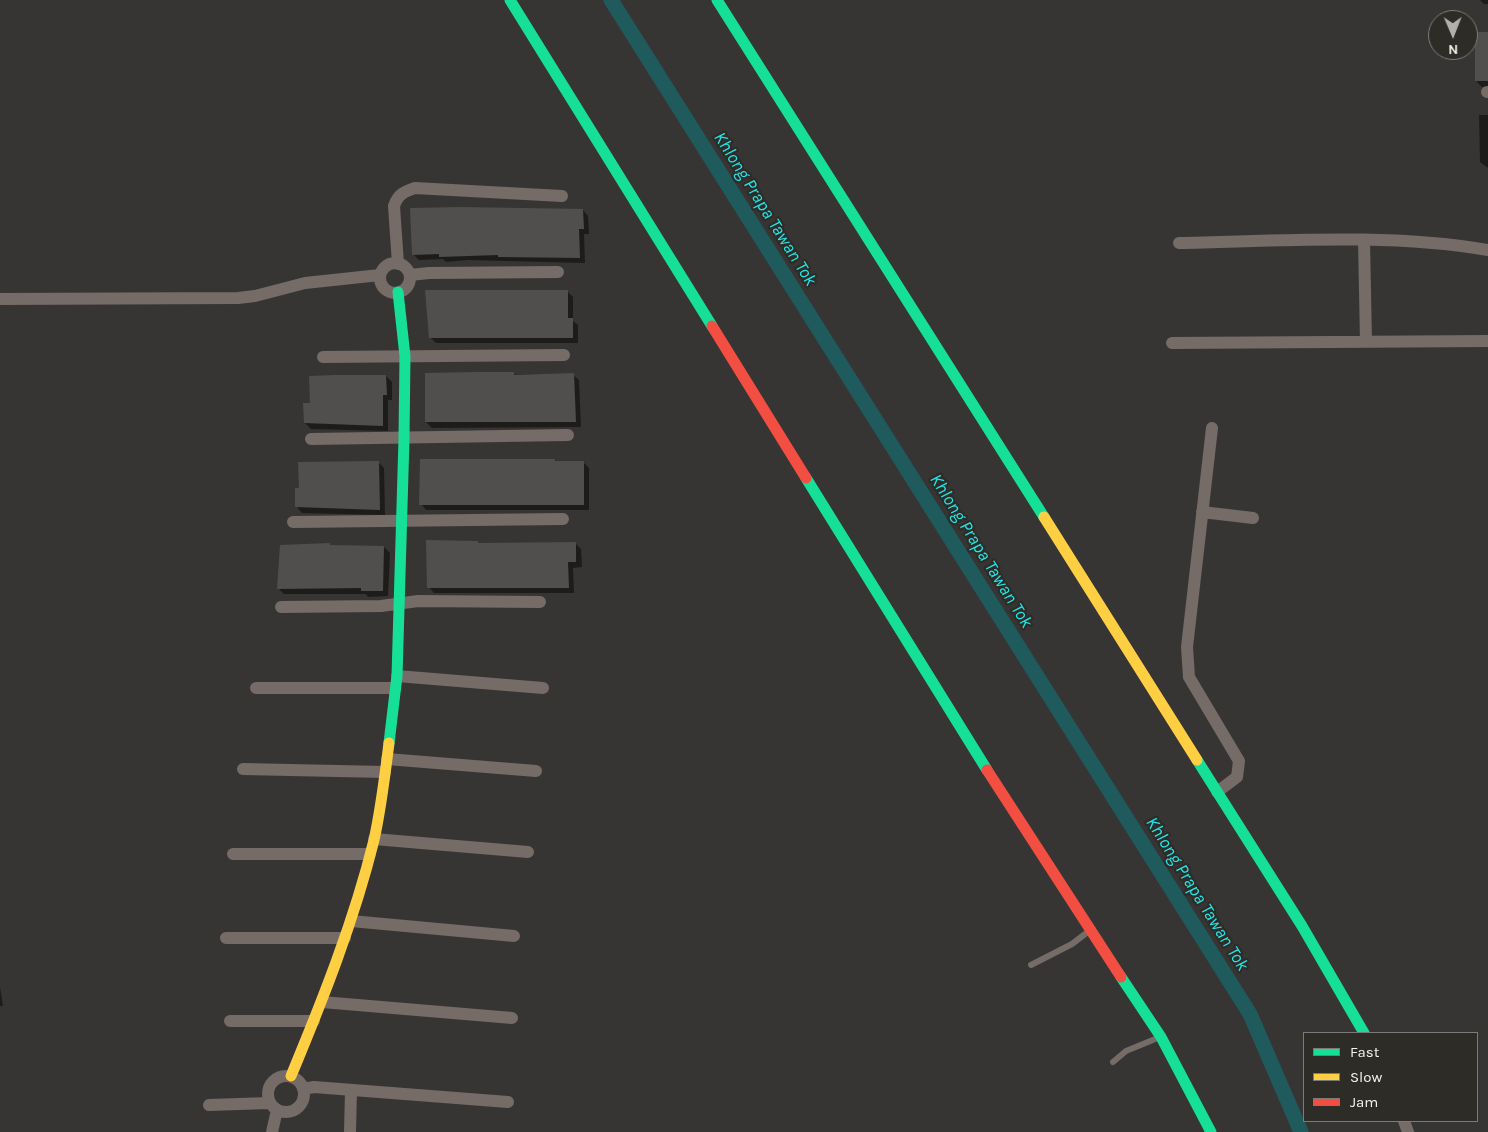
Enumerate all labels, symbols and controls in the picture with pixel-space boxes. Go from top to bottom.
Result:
north arrow [1428,10,1478,60]
text: N [1448,41,1458,58]
water label: Khlong Prapa Tawan Tok [709,128,821,290]
water label: Khlong Prapa Tawan Tok [925,470,1037,632]
water label: Khlong Prapa Tawan Tok [1141,813,1253,975]
legend [1303,1032,1478,1122]
text: Fast [1350,1043,1379,1061]
text: Slow [1350,1068,1382,1086]
text: Jam [1350,1093,1378,1111]

